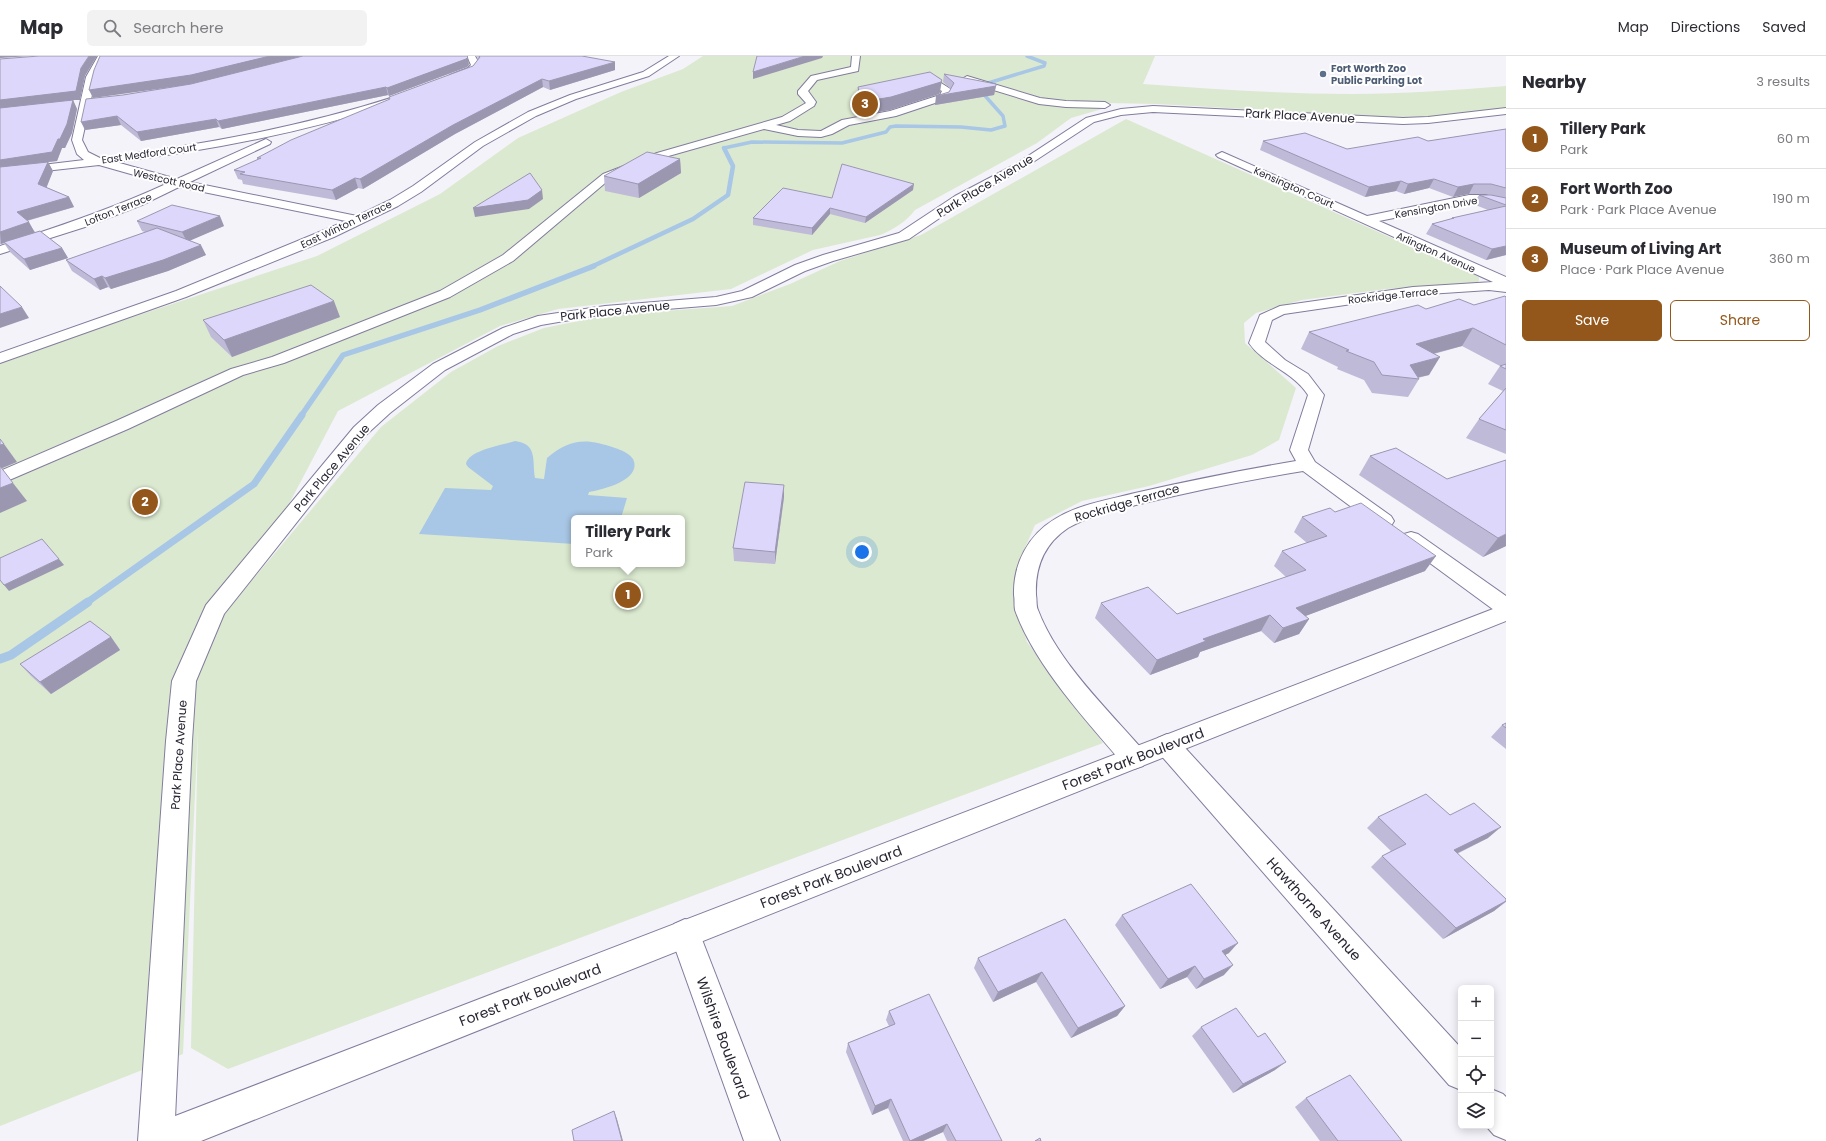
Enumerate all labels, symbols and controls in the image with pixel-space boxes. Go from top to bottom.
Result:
search box [87,10,367,46]
text: Map [20,14,63,41]
icon: search [101,17,123,39]
text: Search here [133,17,224,38]
text: Map [1618,17,1649,37]
text: Directions [1671,17,1740,37]
text: Saved [1762,17,1806,37]
place label: Fort Worth Zoo Public Parking Lot [1331,61,1422,88]
marker: Fort Worth Zoo Public Parking Lot [1318,69,1328,79]
text: Nearby [1522,70,1586,94]
text: 3 results [1756,72,1810,91]
pin: 3 [852,89,878,119]
street label: Park Place Avenue [1245,104,1355,127]
text: Tillery Park [1560,118,1646,139]
text: 1 [1533,129,1537,148]
text: 60 m [1777,129,1810,148]
street label: East Medford Court [101,139,198,168]
text: Park [1560,140,1588,159]
street label: Park Place Avenue [933,150,1036,221]
street label: Kensington Court [1251,163,1337,212]
street label: Westcott Road [132,165,206,196]
text: Fort Worth Zoo [1560,178,1673,199]
street label: Lofton Terrace [82,189,154,230]
text: 2 [1531,189,1539,208]
text: 190 m [1773,189,1810,208]
street label: Kensington Drive [1394,193,1479,222]
street label: East Winton Terrace [298,197,394,252]
text: Park · Park Place Avenue [1560,200,1717,219]
street label: Arlington Avenue [1394,228,1478,277]
text: Museum of Living Art [1560,238,1721,259]
text: 3 [1531,249,1539,268]
text: 360 m [1769,249,1810,268]
text: Place · Park Place Avenue [1560,260,1724,279]
street label: Rockridge Terrace [1347,283,1439,308]
street label: Park Place Avenue [559,296,670,325]
button: Save [1522,300,1662,341]
button: Share [1670,300,1810,341]
street label: Park Place Avenue [290,420,373,515]
street label: Rockridge Terrace [1072,479,1181,526]
pin: 2 [132,487,158,517]
popup [571,515,685,567]
text: Tillery Park [585,521,671,542]
your location [852,542,872,562]
text: Park [585,543,613,562]
pin: 1 [615,580,641,610]
street label: Park Place Avenue [166,700,191,810]
street label: Forest Park Boulevard [1059,723,1207,795]
street label: Forest Park Boulevard [757,841,905,913]
street label: Hawthorne Avenue [1262,853,1366,965]
street label: Forest Park Boulevard [456,959,604,1031]
street label: Wilshire Boulevard [692,974,754,1102]
map controls [1458,985,1494,1129]
button: + [1458,985,1494,1021]
button: − [1458,1021,1494,1057]
button: locate [1458,1057,1494,1093]
button: layers [1458,1093,1494,1129]

